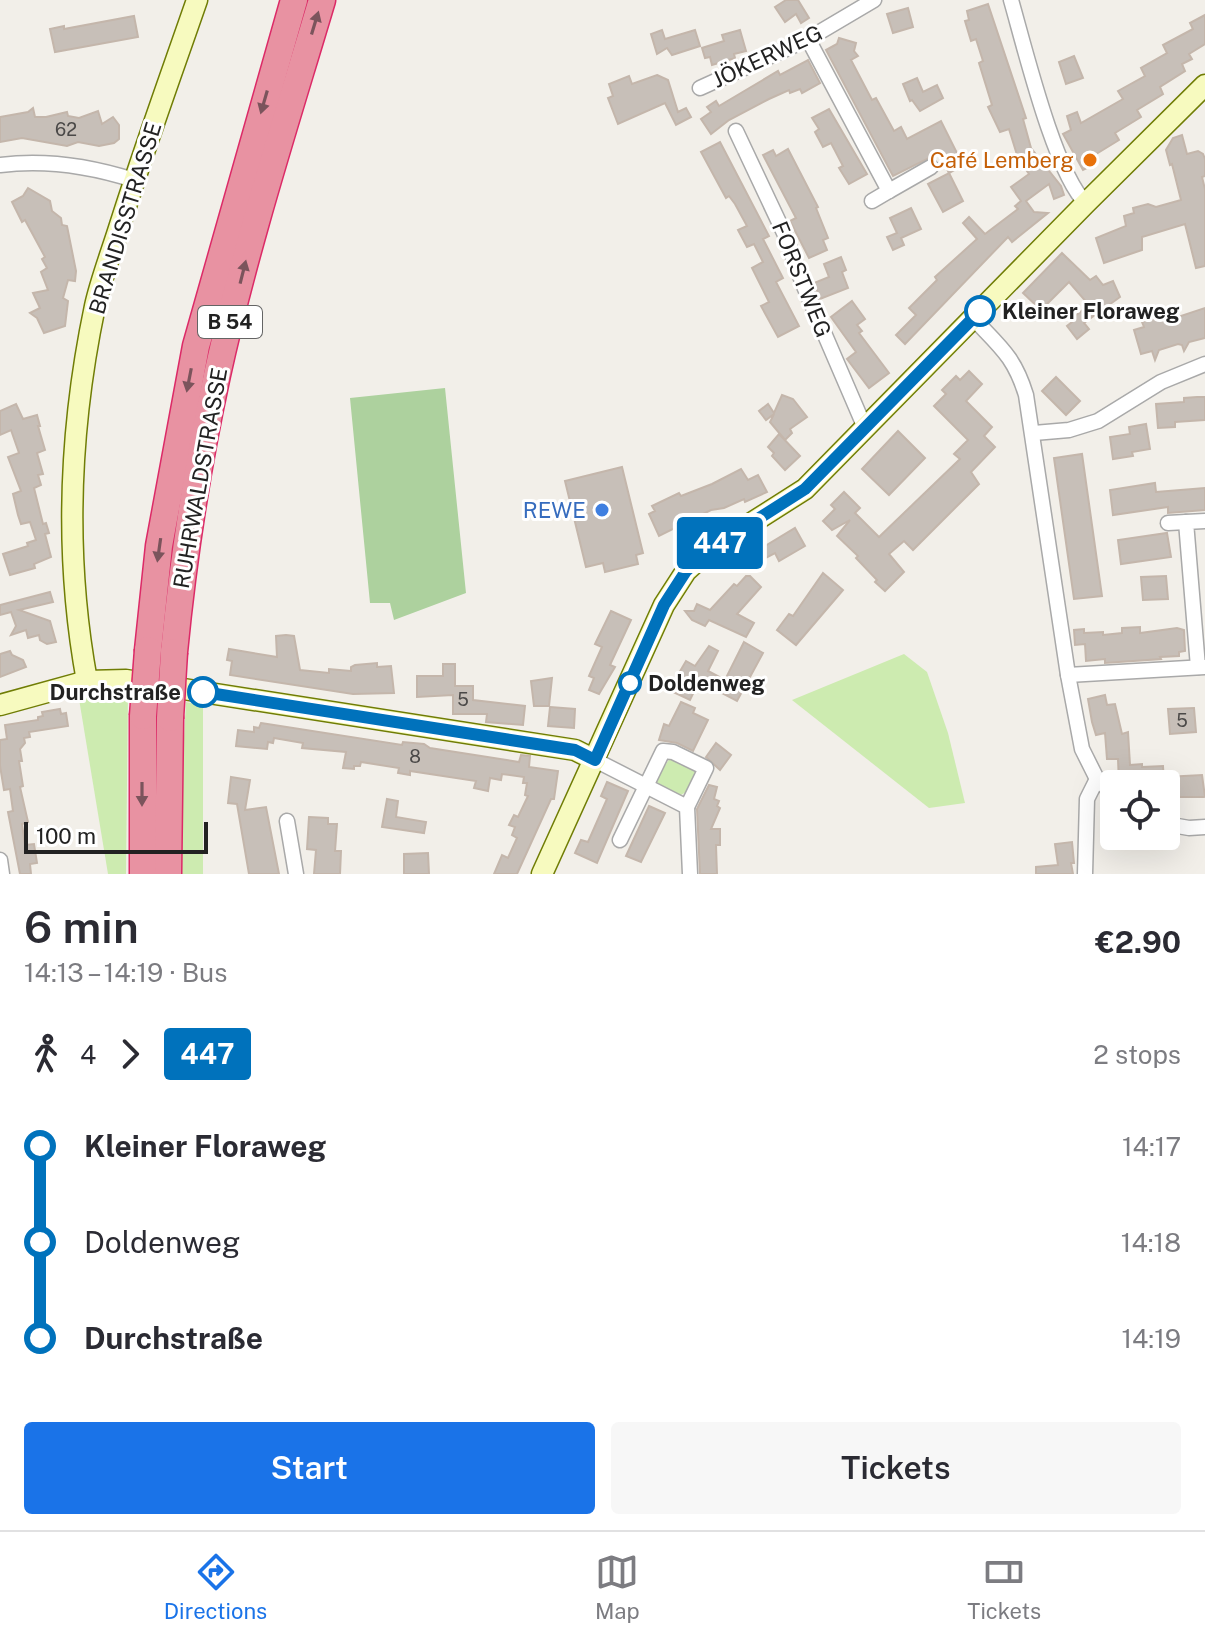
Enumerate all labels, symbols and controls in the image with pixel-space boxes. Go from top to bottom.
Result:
one-way arrow [309,10,322,34]
street label: JÖKERWEG [707,18,826,93]
one-way arrow [257,90,270,114]
house number: 62 [55,119,77,140]
street label: BRANDISSTRASSE [83,119,167,317]
place label: Café Lemberg [930,147,1074,173]
marker: Café Lemberg [1081,151,1099,169]
street label: FORSTWEG [767,217,837,341]
one-way arrow [237,260,249,285]
marker: Kleiner Floraweg [965,296,995,326]
place label: Kleiner Floraweg [1002,298,1180,324]
road number: B 54 [198,306,262,338]
street label: RUHRWALDSTRASSE [168,366,232,590]
one-way arrow [182,367,195,392]
place label: REWE [523,497,586,523]
marker: REWE [593,501,611,519]
line badge: 447 [674,517,766,569]
text: 447 [693,526,747,559]
one-way arrow [152,538,165,563]
place label: Doldenweg [648,670,765,696]
marker: Doldenweg [619,672,641,694]
marker: Durchstraße [188,677,218,707]
place label: Durchstraße [50,679,181,705]
house number: 5 [457,689,469,710]
house number: 5 [1176,710,1188,731]
house number: 8 [409,746,421,767]
map controls [1100,770,1180,850]
button: locate [1100,770,1180,850]
one-way arrow [136,782,148,807]
scale bar [24,818,208,854]
text: 100 m [36,823,96,849]
text: 6 min [24,901,139,953]
text: €2.90 [1095,924,1181,960]
text: 14:13 – 14:19 · Bus [24,957,227,988]
icon: walk [24,1032,68,1076]
icon: forward [108,1032,152,1076]
text: 447 [180,1037,235,1070]
text: 4 [80,1039,96,1070]
text: 2 stops [1093,1039,1181,1070]
text: Kleiner Floraweg [84,1128,326,1164]
text: 14:17 [1122,1131,1181,1162]
text: Doldenweg [84,1224,240,1260]
text: 14:18 [1121,1227,1181,1258]
text: Durchstraße [84,1320,263,1356]
text: 14:19 [1121,1323,1181,1354]
button: Start [24,1422,595,1514]
button: Tickets [611,1422,1181,1514]
tab: Directions [164,1550,267,1624]
tab: Map [595,1550,640,1624]
tab: Tickets [967,1550,1041,1624]

